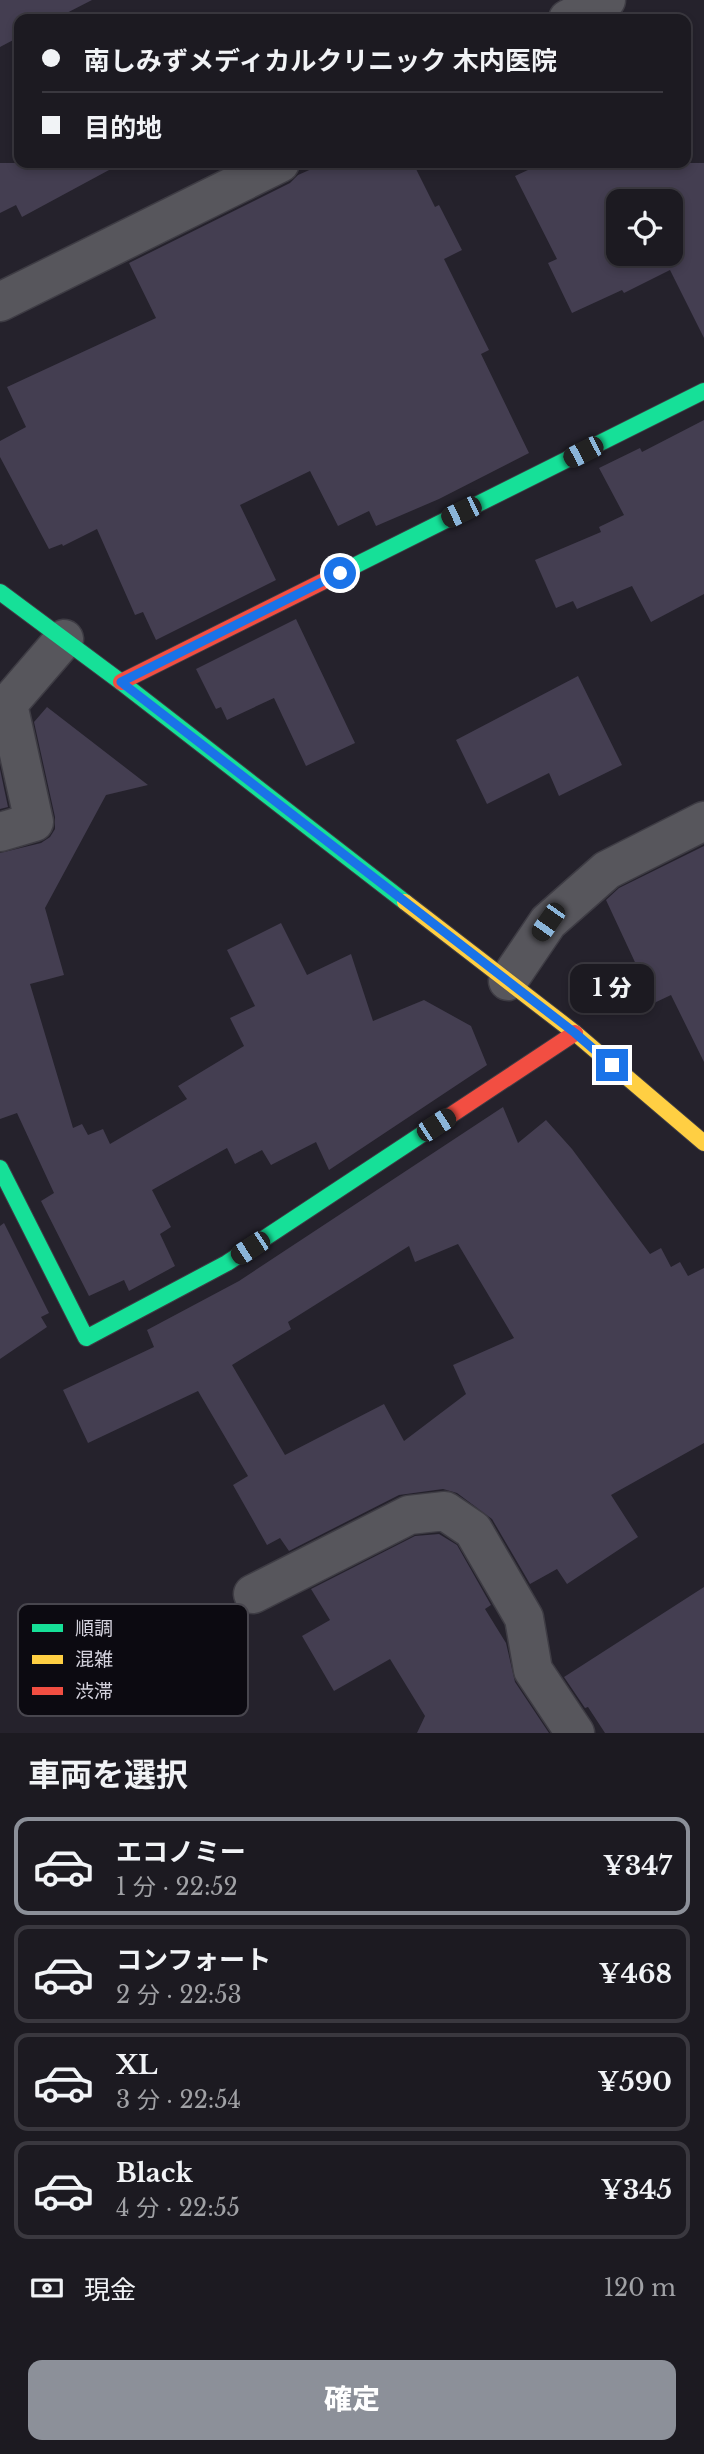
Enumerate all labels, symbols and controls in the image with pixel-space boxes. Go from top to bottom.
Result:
text: 南しみずメディカルクリニック 木内医院 [84,45,557,77]
text: 目的地 [84,112,162,144]
map controls [606,189,683,266]
button: locate [606,189,683,266]
car [560,433,607,471]
car [438,493,485,531]
route start [324,557,356,589]
car [528,899,569,945]
callout: 1 分 [570,964,654,1012]
text: 1 分 [592,974,632,1002]
route end [596,1049,628,1081]
car [413,1105,460,1145]
car [227,1228,274,1268]
legend [18,1604,248,1716]
text: 順調 [75,1617,113,1640]
text: 混雑 [75,1648,113,1671]
text: 渋滞 [75,1680,113,1703]
text: 車両を選択 [28,1755,188,1795]
icon: car [32,1835,95,1898]
text: エコノミー [116,1836,246,1868]
text: ¥347 [603,1850,672,1882]
text: 1 分 · 22:52 [116,1873,238,1901]
icon: car [32,1943,95,2006]
text: コンフォート [116,1944,271,1976]
text: ¥468 [599,1958,672,1990]
text: 2 分 · 22:53 [116,1981,242,2009]
text: XL [116,2049,158,2081]
icon: car [32,2051,95,2114]
text: ¥590 [597,2066,672,2098]
text: 3 分 · 22:54 [116,2086,241,2114]
text: Black [116,2157,193,2189]
icon: car [32,2159,95,2222]
text: ¥345 [601,2174,672,2206]
text: 4 分 · 22:55 [116,2194,240,2222]
icon: cash [28,2269,66,2307]
text: 現金 [84,2274,136,2306]
text: 120 m [604,2274,676,2302]
button: 確定 [28,2360,676,2440]

